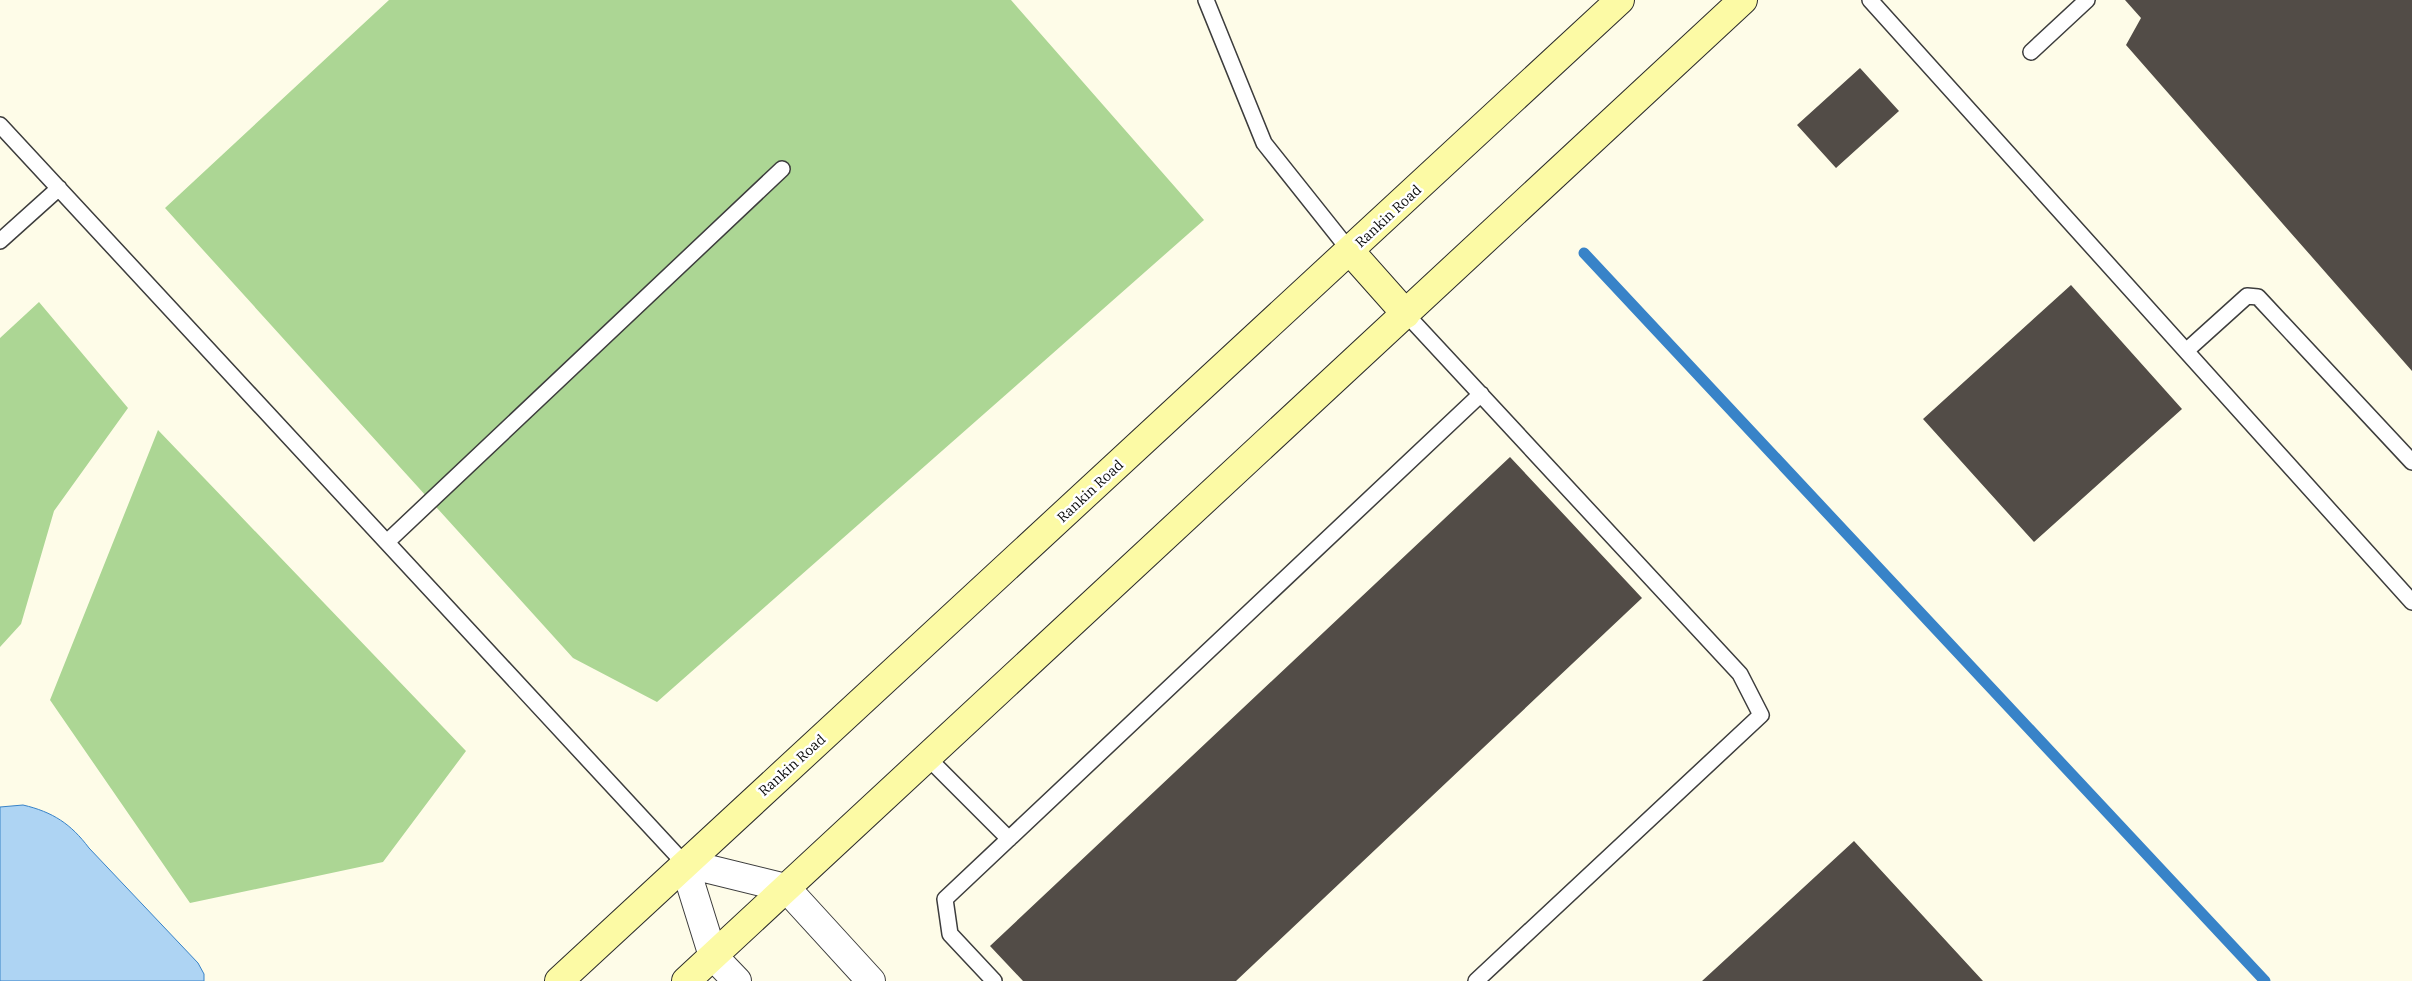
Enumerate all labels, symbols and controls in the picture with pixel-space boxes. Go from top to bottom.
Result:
street label: Rankin Road [1351,180,1425,251]
street label: Rankin Road [1053,455,1127,526]
street label: Rankin Road [755,730,830,800]

